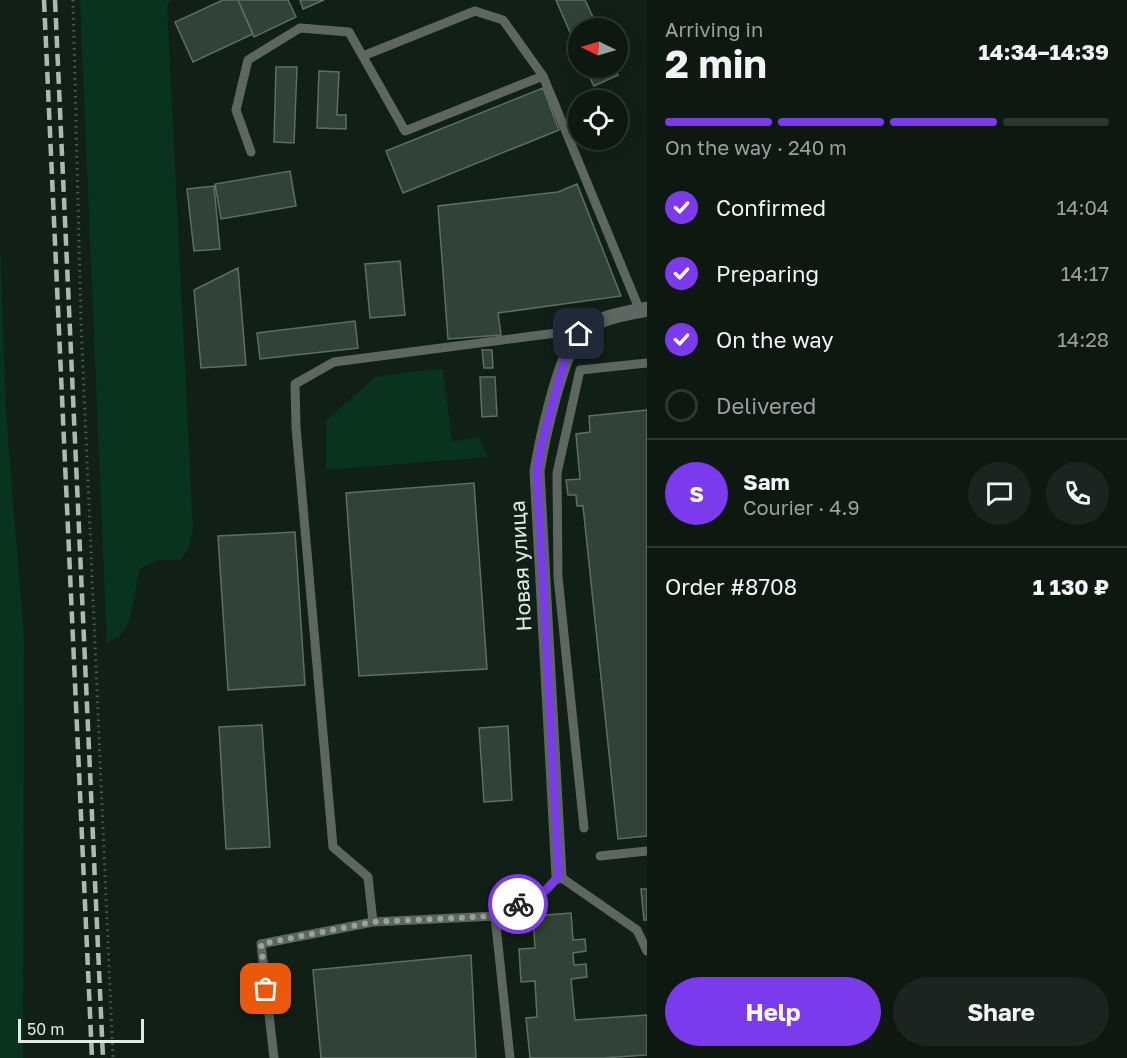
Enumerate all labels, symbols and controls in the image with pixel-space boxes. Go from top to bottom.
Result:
text: Arriving in [665,17,763,41]
north arrow [568,18,628,78]
map controls [568,18,628,150]
text: 14:34–14:39 [979,38,1109,65]
text: 2 min [665,40,767,87]
button: locate [568,90,628,150]
text: On the way · 240 m [665,135,847,159]
icon: check [665,191,698,224]
text: Confirmed [716,194,826,221]
text: 14:04 [1057,195,1109,219]
icon: check [665,257,698,290]
text: Preparing [716,260,819,287]
text: 14:17 [1061,261,1109,285]
pin [553,308,604,359]
icon: home [562,317,595,350]
icon: check [665,323,698,356]
text: On the way [716,326,834,353]
text: 14:28 [1057,327,1109,351]
text: Delivered [716,392,816,419]
button: chat [968,462,1031,525]
button: phone [1046,462,1109,525]
text: Sam [743,468,790,495]
text: S [689,480,704,507]
text: Courier · 4.9 [743,495,860,519]
street label: Новая улица [504,500,536,632]
text: Order #8708 [665,573,797,600]
text: 1 130 ₽ [1033,573,1109,600]
courier [488,874,548,934]
icon: bike [502,888,535,921]
pin [240,963,291,1014]
icon: bag [249,972,282,1005]
button: Help [665,977,881,1046]
button: Share [893,977,1109,1046]
scale bar [18,1016,144,1044]
text: 50 m [27,1019,64,1039]

